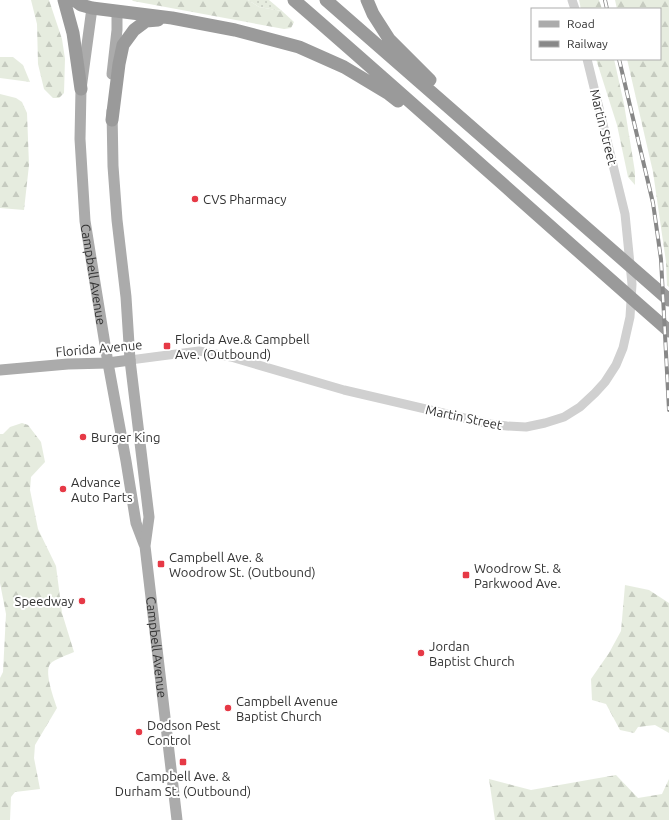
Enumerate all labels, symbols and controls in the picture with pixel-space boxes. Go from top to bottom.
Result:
legend [531,8,661,60]
text: Road [567,17,595,30]
text: Railway [567,37,608,50]
street label: Martin Street [588,88,620,166]
place label: CVS Pharmacy [203,192,286,206]
marker: CVS Pharmacy [190,194,200,204]
street label: Campbell Avenue [79,223,109,326]
place label: Florida Ave.& Campbell Ave. (Outbound) [175,332,310,362]
street label: Florida Avenue [55,337,143,359]
marker: Florida Ave.& Campbell Ave. (Outbound) [162,341,172,351]
street label: Martin Street [424,402,504,432]
place label: Burger King [91,430,160,444]
marker: Burger King [78,432,88,442]
place label: Advance Auto Parts [71,475,133,504]
marker: Advance Auto Parts [58,484,68,494]
place label: Campbell Ave. & Woodrow St. (Outbound) [169,550,316,580]
marker: Campbell Ave. & Woodrow St. (Outbound) [156,559,166,569]
place label: Woodrow St. & Parkwood Ave. [474,561,561,590]
marker: Woodrow St. & Parkwood Ave. [461,570,471,580]
place label: Speedway [15,594,74,608]
marker: Speedway [77,596,87,606]
street label: Campbell Avenue [144,596,170,699]
place label: Jordan Baptist Church [429,639,515,668]
marker: Jordan Baptist Church [416,648,426,658]
place label: Campbell Avenue Baptist Church [236,694,338,723]
marker: Campbell Avenue Baptist Church [223,703,233,713]
place label: Dodson Pest Control [147,718,220,747]
marker: Dodson Pest Control [134,727,144,737]
marker: Campbell Ave. & Durham St. (Outbound) [178,757,188,767]
place label: Campbell Ave. & Durham St. (Outbound) [115,769,251,799]

